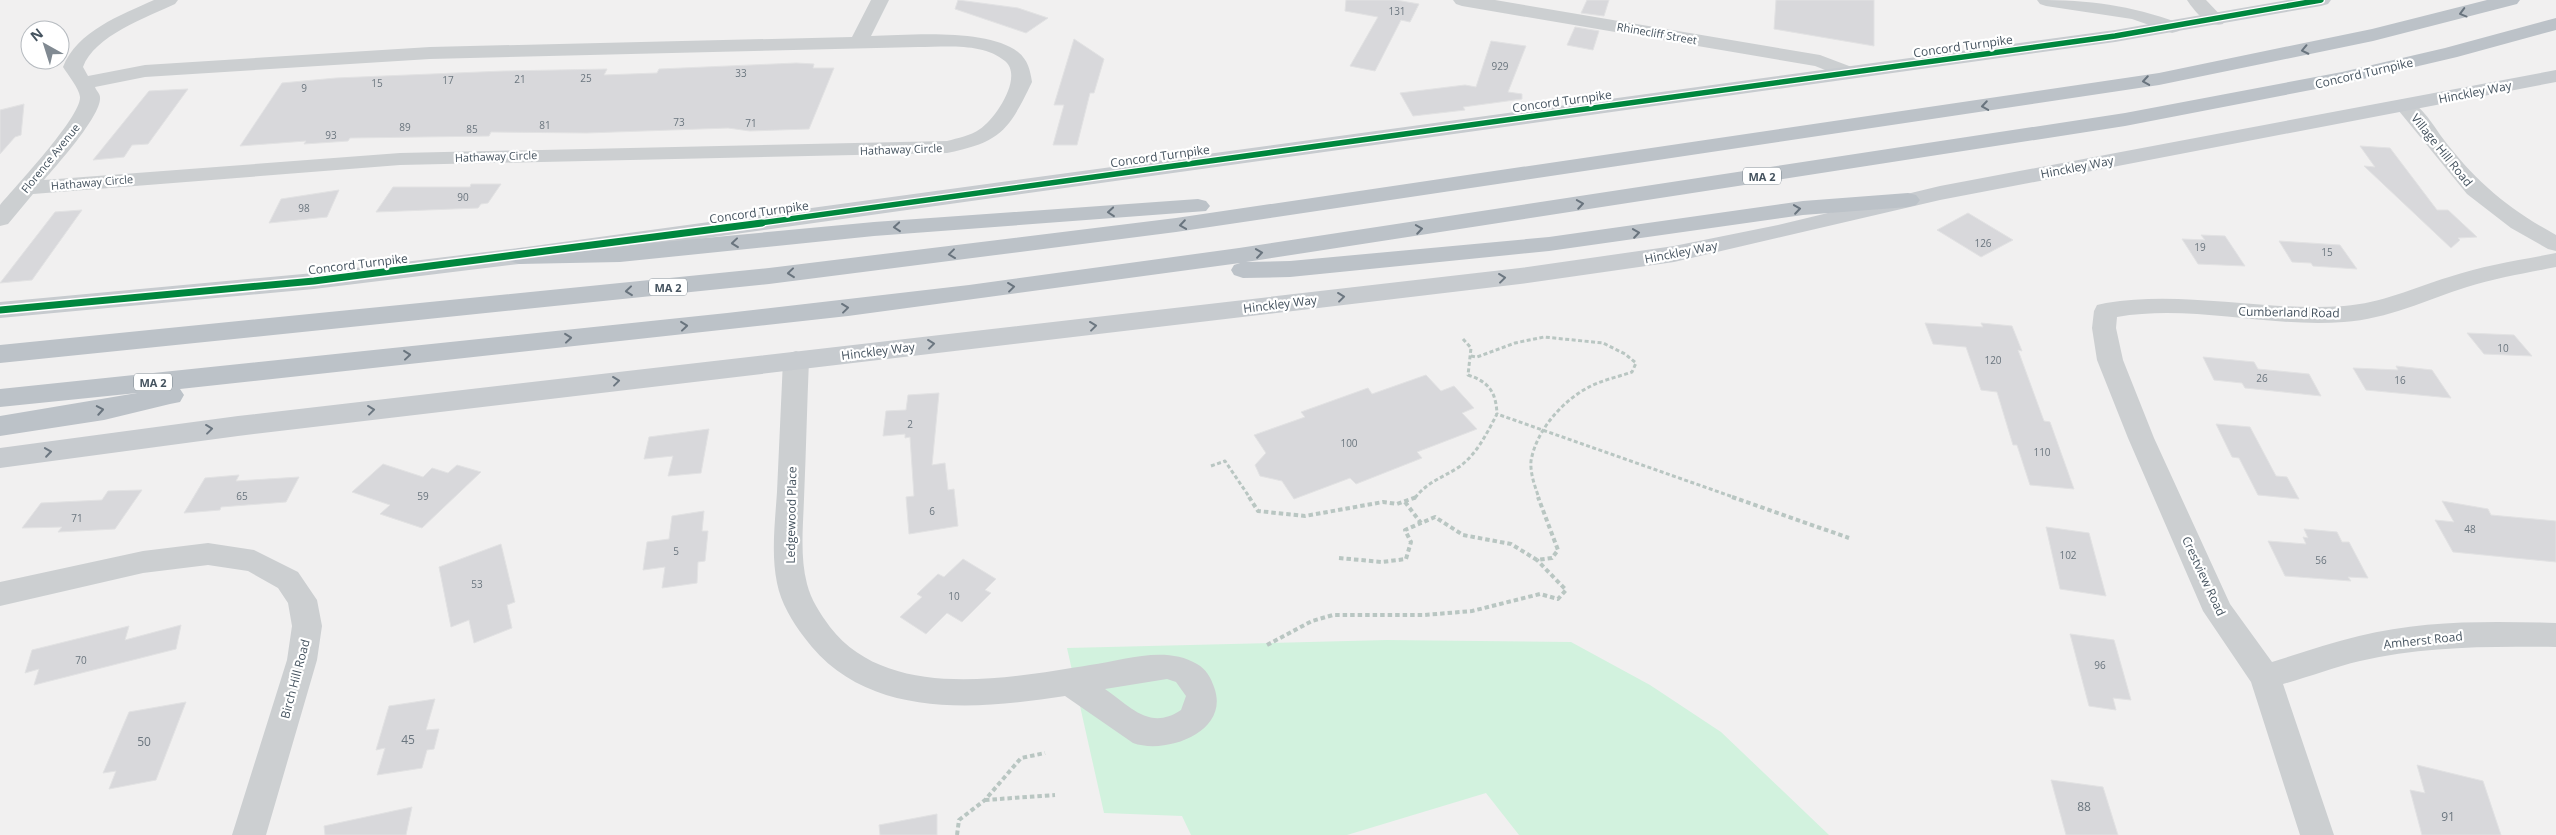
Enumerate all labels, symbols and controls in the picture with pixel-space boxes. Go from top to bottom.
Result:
house number: 131 [1388,4,1406,18]
one-way arrow [2459,7,2468,18]
street label: Rhinecliff Street [1616,19,1698,47]
north arrow [20,20,70,70]
text: N [26,24,47,45]
street label: Concord Turnpike [1912,31,2014,61]
one-way arrow [2301,44,2310,55]
street label: Concord Turnpike [2313,53,2415,93]
house number: 929 [1491,59,1509,73]
house number: 33 [735,66,747,80]
house number: 25 [580,71,592,85]
house number: 21 [514,72,526,86]
house number: 17 [442,73,454,87]
one-way arrow [2141,75,2150,85]
house number: 15 [371,76,383,90]
street label: Hinckley Way [2437,76,2514,107]
house number: 9 [301,81,307,95]
street label: Concord Turnpike [1511,86,1613,116]
one-way arrow [1981,100,1989,110]
street label: Village Hill Road [2407,110,2477,190]
house number: 73 [673,115,685,129]
house number: 71 [745,116,757,130]
house number: 81 [539,118,551,132]
street label: Florence Avenue [17,120,83,196]
house number: 89 [399,120,411,134]
house number: 85 [466,122,478,136]
house number: 93 [325,128,337,142]
street label: Hathaway Circle [860,140,942,158]
street label: Concord Turnpike [1109,141,1211,171]
street label: Hathaway Circle [455,147,537,165]
street label: Hinckley Way [2039,151,2116,182]
road number: MA 2 [1743,168,1781,185]
street label: Hathaway Circle [50,171,134,193]
house number: 90 [457,190,469,204]
street label: Concord Turnpike [708,197,810,227]
one-way arrow [1576,199,1584,210]
house number: 98 [298,201,310,215]
one-way arrow [1793,204,1801,215]
one-way arrow [1107,206,1115,217]
one-way arrow [1178,219,1187,229]
one-way arrow [893,222,901,233]
one-way arrow [1415,224,1424,234]
one-way arrow [1632,229,1641,239]
street label: Hinckley Way [1643,236,1720,267]
house number: 126 [1974,236,1992,250]
one-way arrow [731,237,739,248]
house number: 19 [2194,240,2206,254]
house number: 15 [2321,245,2333,259]
one-way arrow [948,248,956,259]
one-way arrow [1255,248,1263,259]
street label: Concord Turnpike [307,249,409,279]
one-way arrow [786,267,794,278]
one-way arrow [1499,273,1507,284]
road number: MA 2 [649,278,687,296]
one-way arrow [1007,282,1015,293]
one-way arrow [625,285,633,296]
street label: Hinckley Way [1242,291,1319,317]
one-way arrow [1337,292,1345,303]
one-way arrow [842,303,850,314]
street label: Cumberland Road [2238,303,2340,321]
one-way arrow [680,321,688,332]
one-way arrow [1089,321,1097,332]
one-way arrow [565,333,573,344]
street label: Hinckley Way [840,338,917,364]
one-way arrow [927,339,935,350]
house number: 10 [2497,341,2509,355]
one-way arrow [403,350,411,361]
house number: 120 [1984,353,2002,367]
house number: 26 [2256,371,2268,385]
house number: 16 [2394,373,2406,387]
road number: MA 2 [134,374,172,391]
one-way arrow [612,376,620,387]
one-way arrow [367,405,375,416]
one-way arrow [96,406,104,416]
house number: 2 [907,417,913,431]
one-way arrow [206,424,214,435]
house number: 100 [1340,436,1358,450]
house number: 110 [2033,445,2051,459]
one-way arrow [44,447,53,457]
street label: Ledgewood Place [782,466,800,564]
house number: 65 [236,489,248,503]
house number: 59 [417,489,429,503]
house number: 6 [929,504,935,518]
house number: 71 [71,511,83,525]
house number: 48 [2464,522,2476,536]
street label: Crestview Road [2178,533,2230,619]
house number: 5 [673,544,679,558]
house number: 102 [2059,548,2077,562]
house number: 56 [2315,553,2327,567]
house number: 53 [471,577,483,591]
house number: 10 [948,589,960,603]
street label: Amherst Road [2383,627,2463,653]
street label: Birch Hill Road [276,637,314,721]
house number: 70 [75,653,87,667]
house number: 96 [2094,658,2106,672]
house number: 45 [401,731,415,748]
house number: 50 [137,733,151,750]
house number: 88 [2077,798,2091,815]
house number: 91 [2441,808,2455,825]

